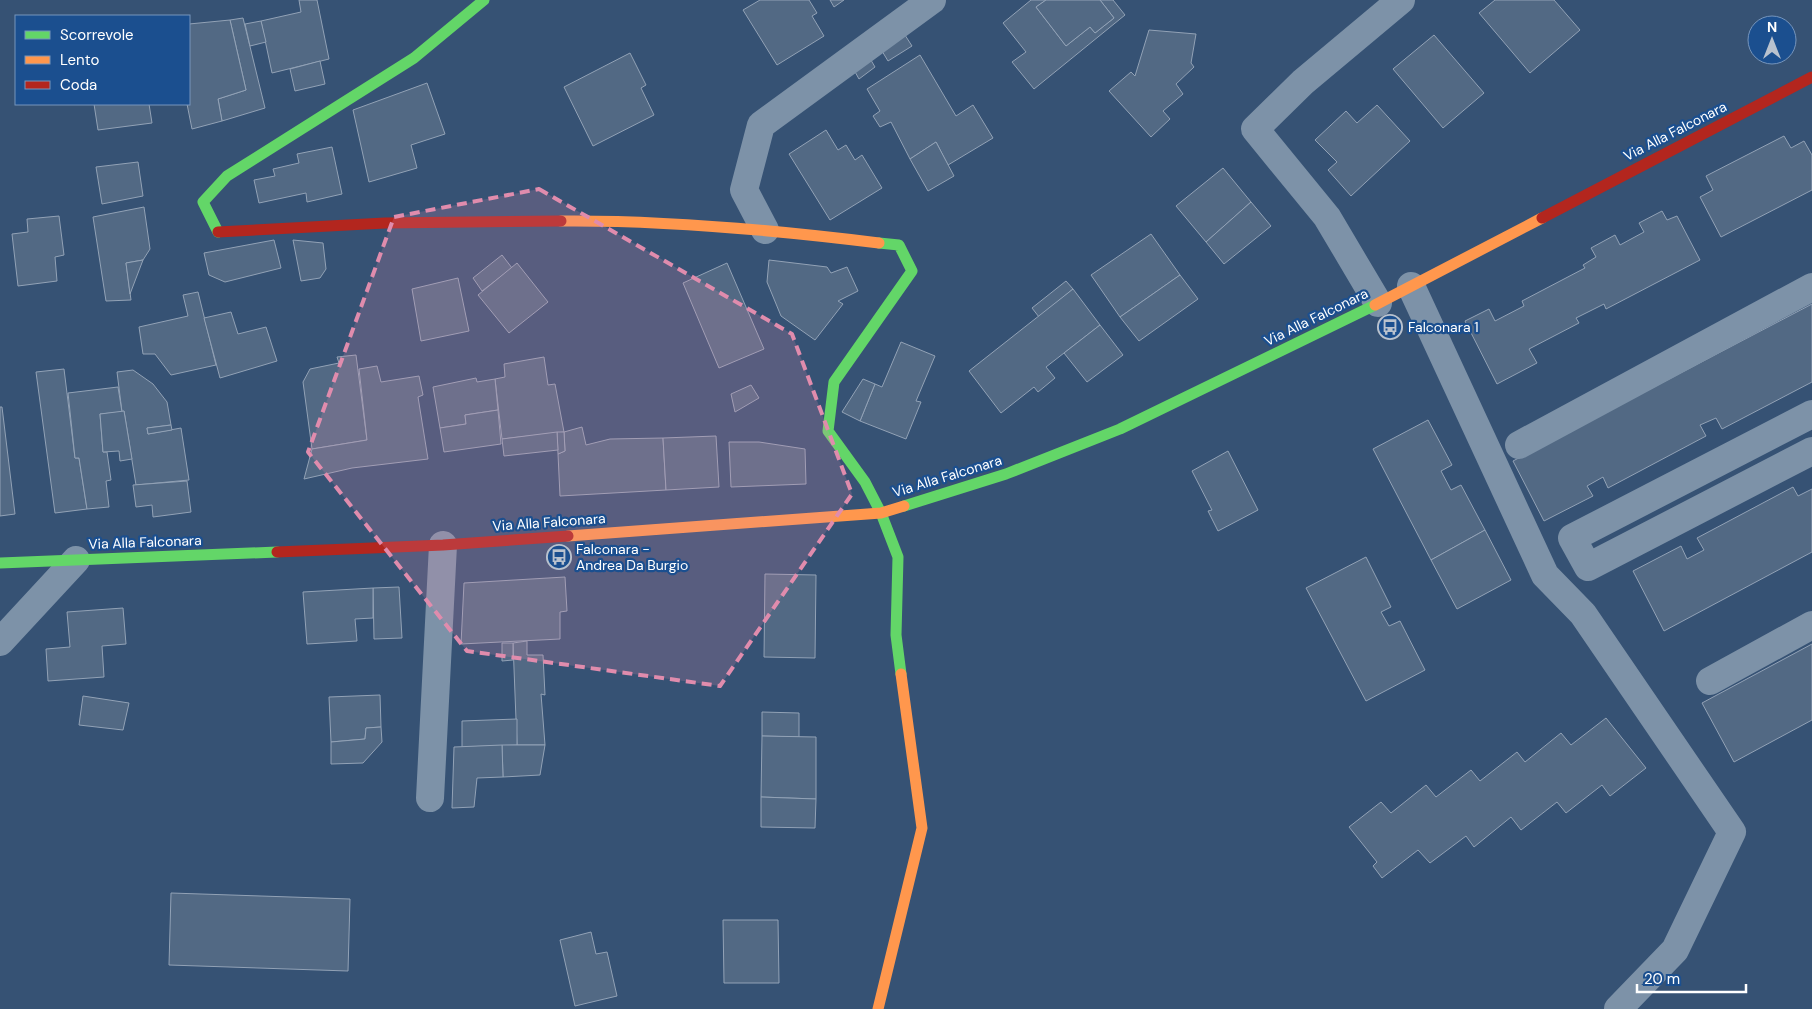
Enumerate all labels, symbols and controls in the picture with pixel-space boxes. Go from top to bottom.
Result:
legend [15,15,190,105]
north arrow [1747,15,1797,65]
text: N [1767,18,1777,36]
text: Scorrevole [60,25,134,45]
text: Lento [60,50,99,70]
text: Coda [60,75,97,95]
street label: Via Alla Falconara [1620,97,1730,165]
street label: Via Alla Falconara [1261,284,1371,350]
bus stop icon: Falconara 1 [1377,314,1403,340]
place label: Falconara 1 [1408,318,1479,336]
street label: Via Alla Falconara [890,451,1004,501]
street label: Via Alla Falconara [492,509,606,535]
street label: Via Alla Falconara [88,531,202,553]
place label: Falconara - Andrea Da Burgio [576,540,688,574]
bus stop icon: Falconara - Andrea Da Burgio [546,544,572,570]
scale bar [1637,962,1746,994]
text: 20 m [1644,969,1680,989]

